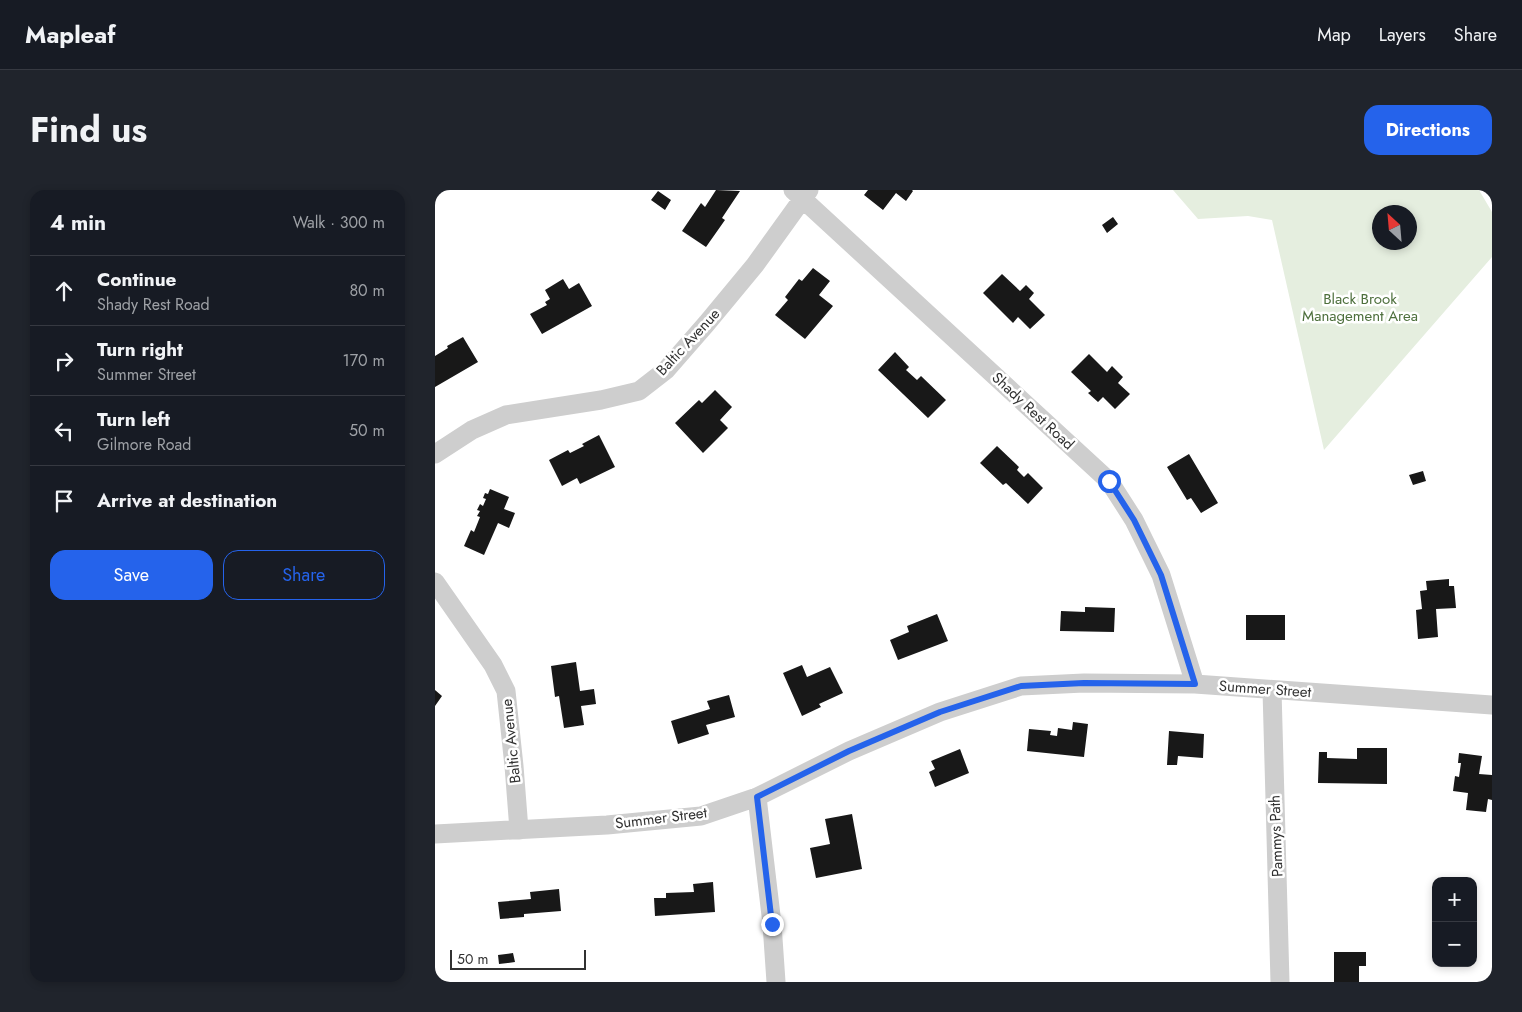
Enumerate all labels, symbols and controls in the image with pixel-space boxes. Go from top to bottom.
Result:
text: Mapleaf [25,17,116,52]
text: Map [1317,22,1351,48]
text: Layers [1379,22,1426,48]
text: Share [1454,22,1497,48]
text: Find us [30,105,147,155]
button: Directions [1364,105,1492,155]
north arrow [1372,205,1417,250]
text: 4 min [50,208,106,238]
text: Walk · 300 m [293,211,385,234]
text: Continue [97,266,176,293]
icon: ahead [50,277,78,305]
text: 80 m [349,279,385,302]
park label: Black Brook Management Area [1302,288,1418,327]
text: Shady Rest Road [97,293,210,316]
street label: Baltic Avenue [651,303,725,381]
text: Turn right [97,336,183,363]
icon: right [50,347,78,375]
text: 170 m [343,349,385,372]
text: Summer Street [97,363,196,386]
street label: Shady Rest Road [987,367,1079,455]
text: Turn left [97,406,170,433]
icon: left [50,417,78,445]
text: 50 m [349,419,385,442]
text: Gilmore Road [97,433,191,456]
route start [1098,470,1121,493]
icon: arrive [50,487,78,515]
text: Arrive at destination [97,487,277,514]
button: Save [50,550,213,600]
button: Share [223,550,385,600]
street label: Summer Street [1218,675,1312,703]
street label: Baltic Avenue [496,697,526,784]
street label: Pammys Path [1264,795,1288,877]
street label: Summer Street [614,801,709,835]
map controls [1432,877,1477,967]
button: + [1432,877,1477,922]
route end [761,913,784,936]
button: − [1432,922,1477,967]
scale bar [450,947,586,970]
text: 50 m [457,949,488,969]

